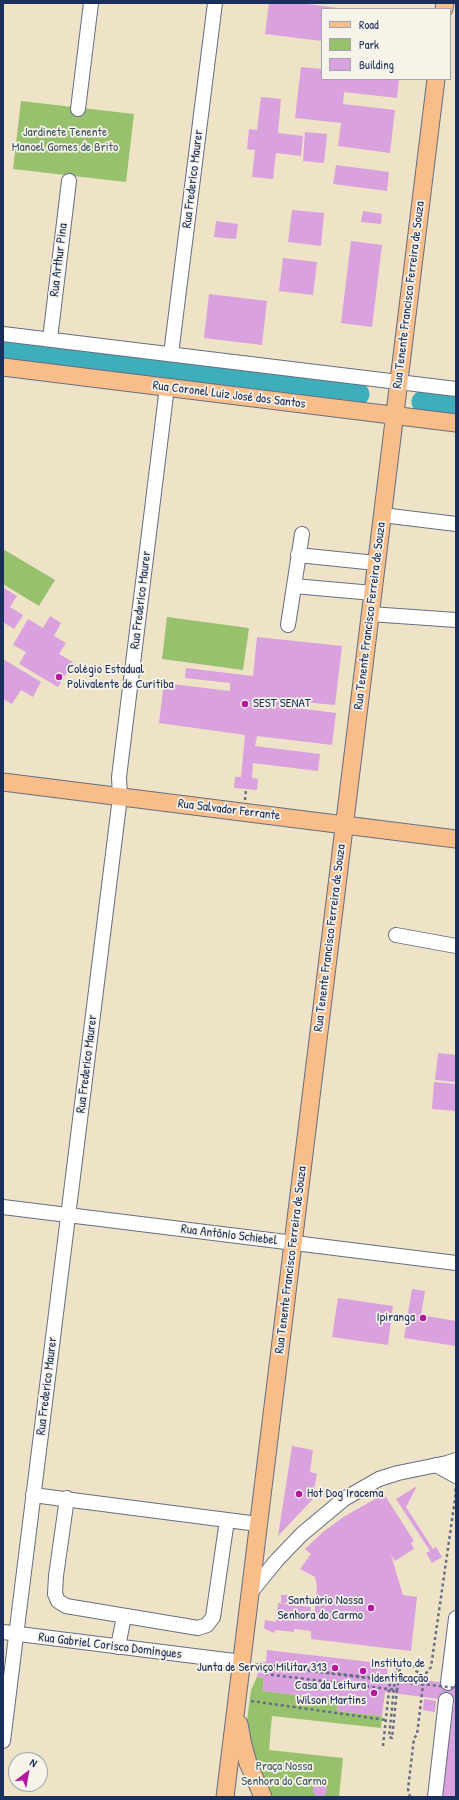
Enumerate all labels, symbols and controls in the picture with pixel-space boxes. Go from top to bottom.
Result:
legend [321,8,451,80]
text: Road [359,16,379,33]
text: Park [359,36,379,53]
text: Building [359,56,394,73]
park label: Jardinete Tenente Manoel Gomes de Brito [12,125,118,156]
street label: Rua Frederico Maurer [179,129,207,229]
street label: Rua Tenente Francisco Ferreira de Souza [390,200,428,390]
street label: Rua Arthur Pina [47,222,71,298]
street label: Rua Coronel Luiz José dos Santos [152,378,306,412]
street label: Rua Tenente Francisco Ferreira de Souza [351,521,389,711]
street label: Rua Frederico Maurer [127,550,155,650]
place label: Colégio Estadual Polivalente de Curitiba [67,662,174,693]
marker: Colégio Estadual Polivalente de Curitiba [54,672,64,682]
place label: SEST SENAT [253,696,311,712]
marker: SEST SENAT [240,699,250,709]
street label: Rua Salvador Ferrante [177,796,281,824]
street label: Rua Tenente Francisco Ferreira de Souza [311,843,349,1033]
street label: Rua Frederico Maurer [73,1014,101,1114]
street label: Rua Tenente Francisco Ferreira de Souza [272,1165,310,1355]
street label: Rua Antônio Schiebel [180,1221,278,1249]
place label: Ipiranga [377,1310,415,1326]
marker: Ipiranga [418,1313,428,1323]
street label: Rua Frederico Maurer [33,1336,61,1436]
place label: Hot Dog Iracema [307,1486,383,1502]
marker: Hot Dog Iracema [294,1489,304,1499]
place label: Santuário Nossa Senhora do Carmo [278,1593,363,1624]
marker: Santuário Nossa Senhora do Carmo [366,1603,376,1613]
street label: Rua Gabriel Corisco Domingues [37,1629,183,1663]
place label: Instituto de Identificação [371,1656,428,1687]
place label: Junta de Serviço Militar 313 [197,1660,327,1676]
marker: Junta de Serviço Militar 313 [330,1663,340,1673]
marker: Instituto de Identificação [358,1666,368,1676]
place label: Casa da Leitura Wilson Martins [295,1678,366,1709]
marker: Casa da Leitura Wilson Martins [369,1688,379,1698]
north arrow [8,1752,48,1792]
text: N [28,1755,40,1770]
park label: Praça Nossa Senhora do Carmo [241,1759,327,1790]

